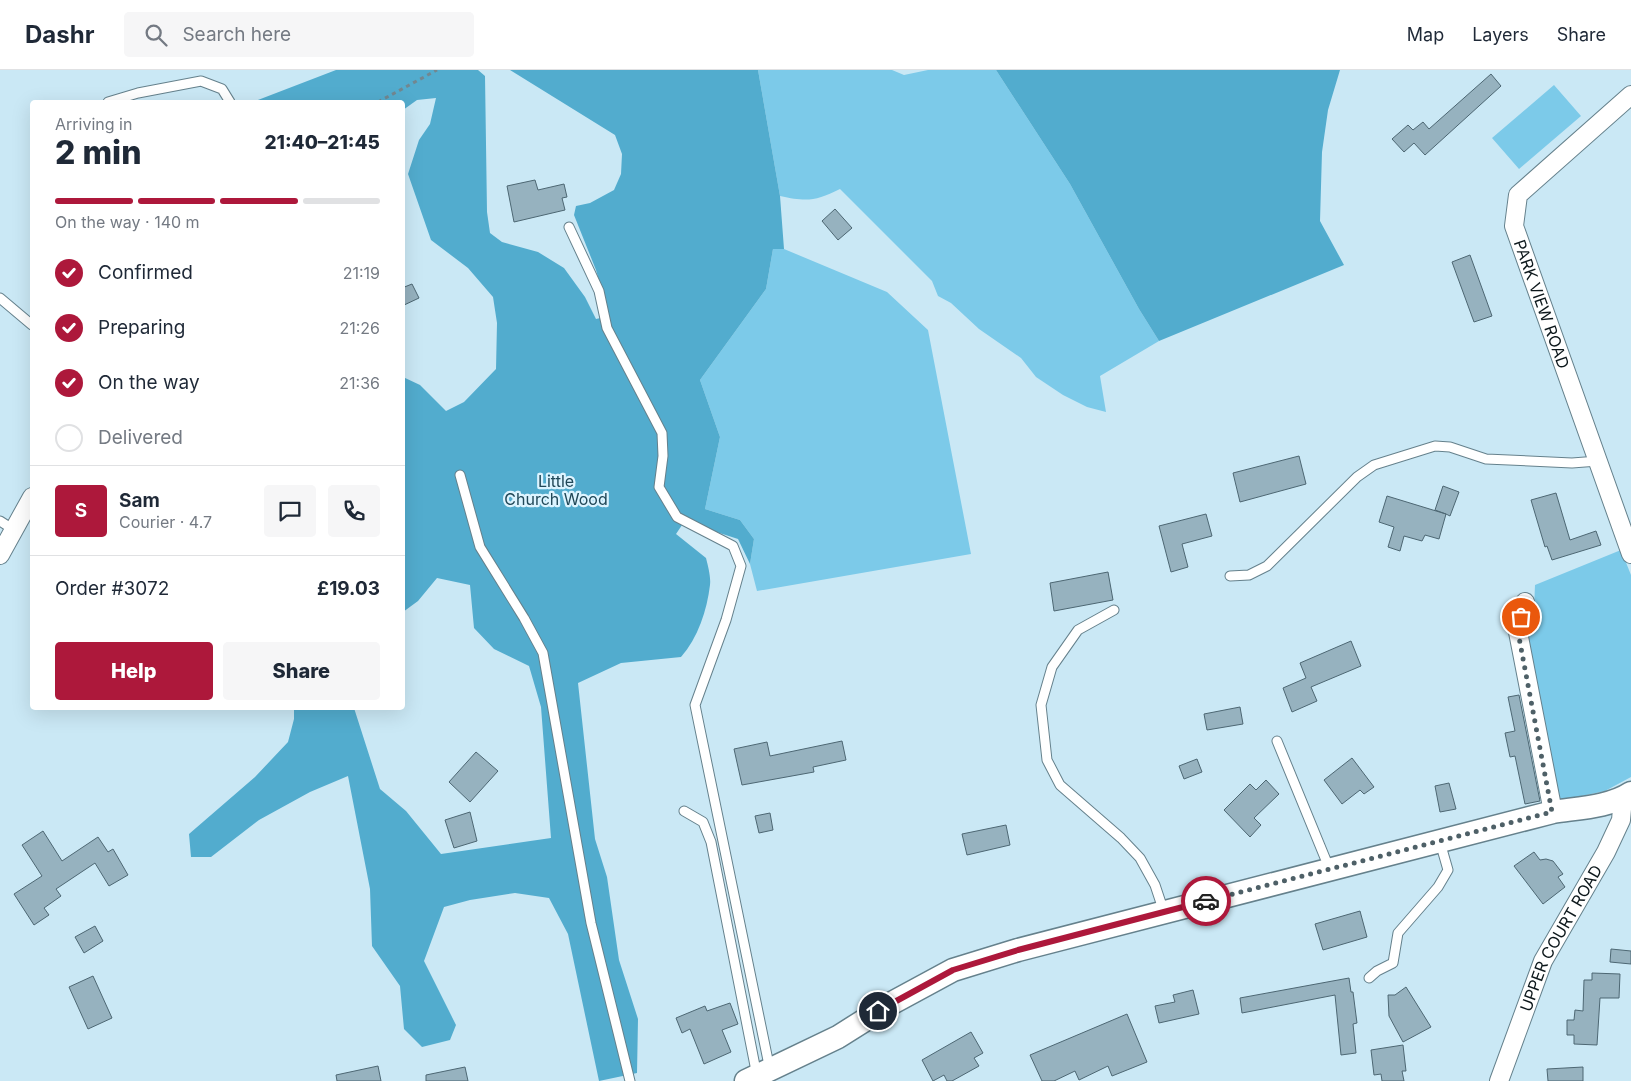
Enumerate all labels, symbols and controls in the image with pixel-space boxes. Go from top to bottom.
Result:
search box [124,12,474,57]
text: Dashr [25,20,94,49]
icon: search [142,21,170,49]
text: Search here [182,23,291,46]
text: Map [1407,24,1444,45]
text: Layers [1472,24,1529,45]
text: Share [1557,24,1606,45]
text: Arriving in [55,114,132,134]
text: 21:40–21:45 [264,131,380,154]
text: 2 min [55,133,141,172]
text: On the way · 140 m [55,212,200,232]
street label: PARK VIEW ROAD [1510,237,1574,371]
icon: check [55,259,83,287]
text: Confirmed [98,261,193,284]
text: 21:19 [343,263,380,283]
icon: check [55,314,83,342]
text: Preparing [98,316,185,339]
text: 21:26 [339,318,380,338]
icon: check [55,369,83,397]
text: On the way [98,371,200,394]
text: 21:36 [339,373,380,393]
text: Delivered [98,426,183,449]
park label: Little Church Wood [504,471,608,509]
button: chat [264,485,316,537]
button: phone [328,485,380,537]
text: Sam [119,489,160,512]
text: S [75,499,87,522]
text: Courier · 4.7 [119,512,212,532]
text: Order #3072 [55,577,169,600]
text: £19.03 [317,577,380,600]
pin [1500,596,1542,638]
icon: bag [1507,603,1535,631]
button: Help [55,642,213,700]
button: Share [223,642,380,700]
street label: UPPER COURT ROAD [1515,861,1606,1014]
courier [1181,876,1231,926]
icon: car [1192,887,1220,915]
pin [857,990,899,1032]
icon: home [864,997,892,1025]

